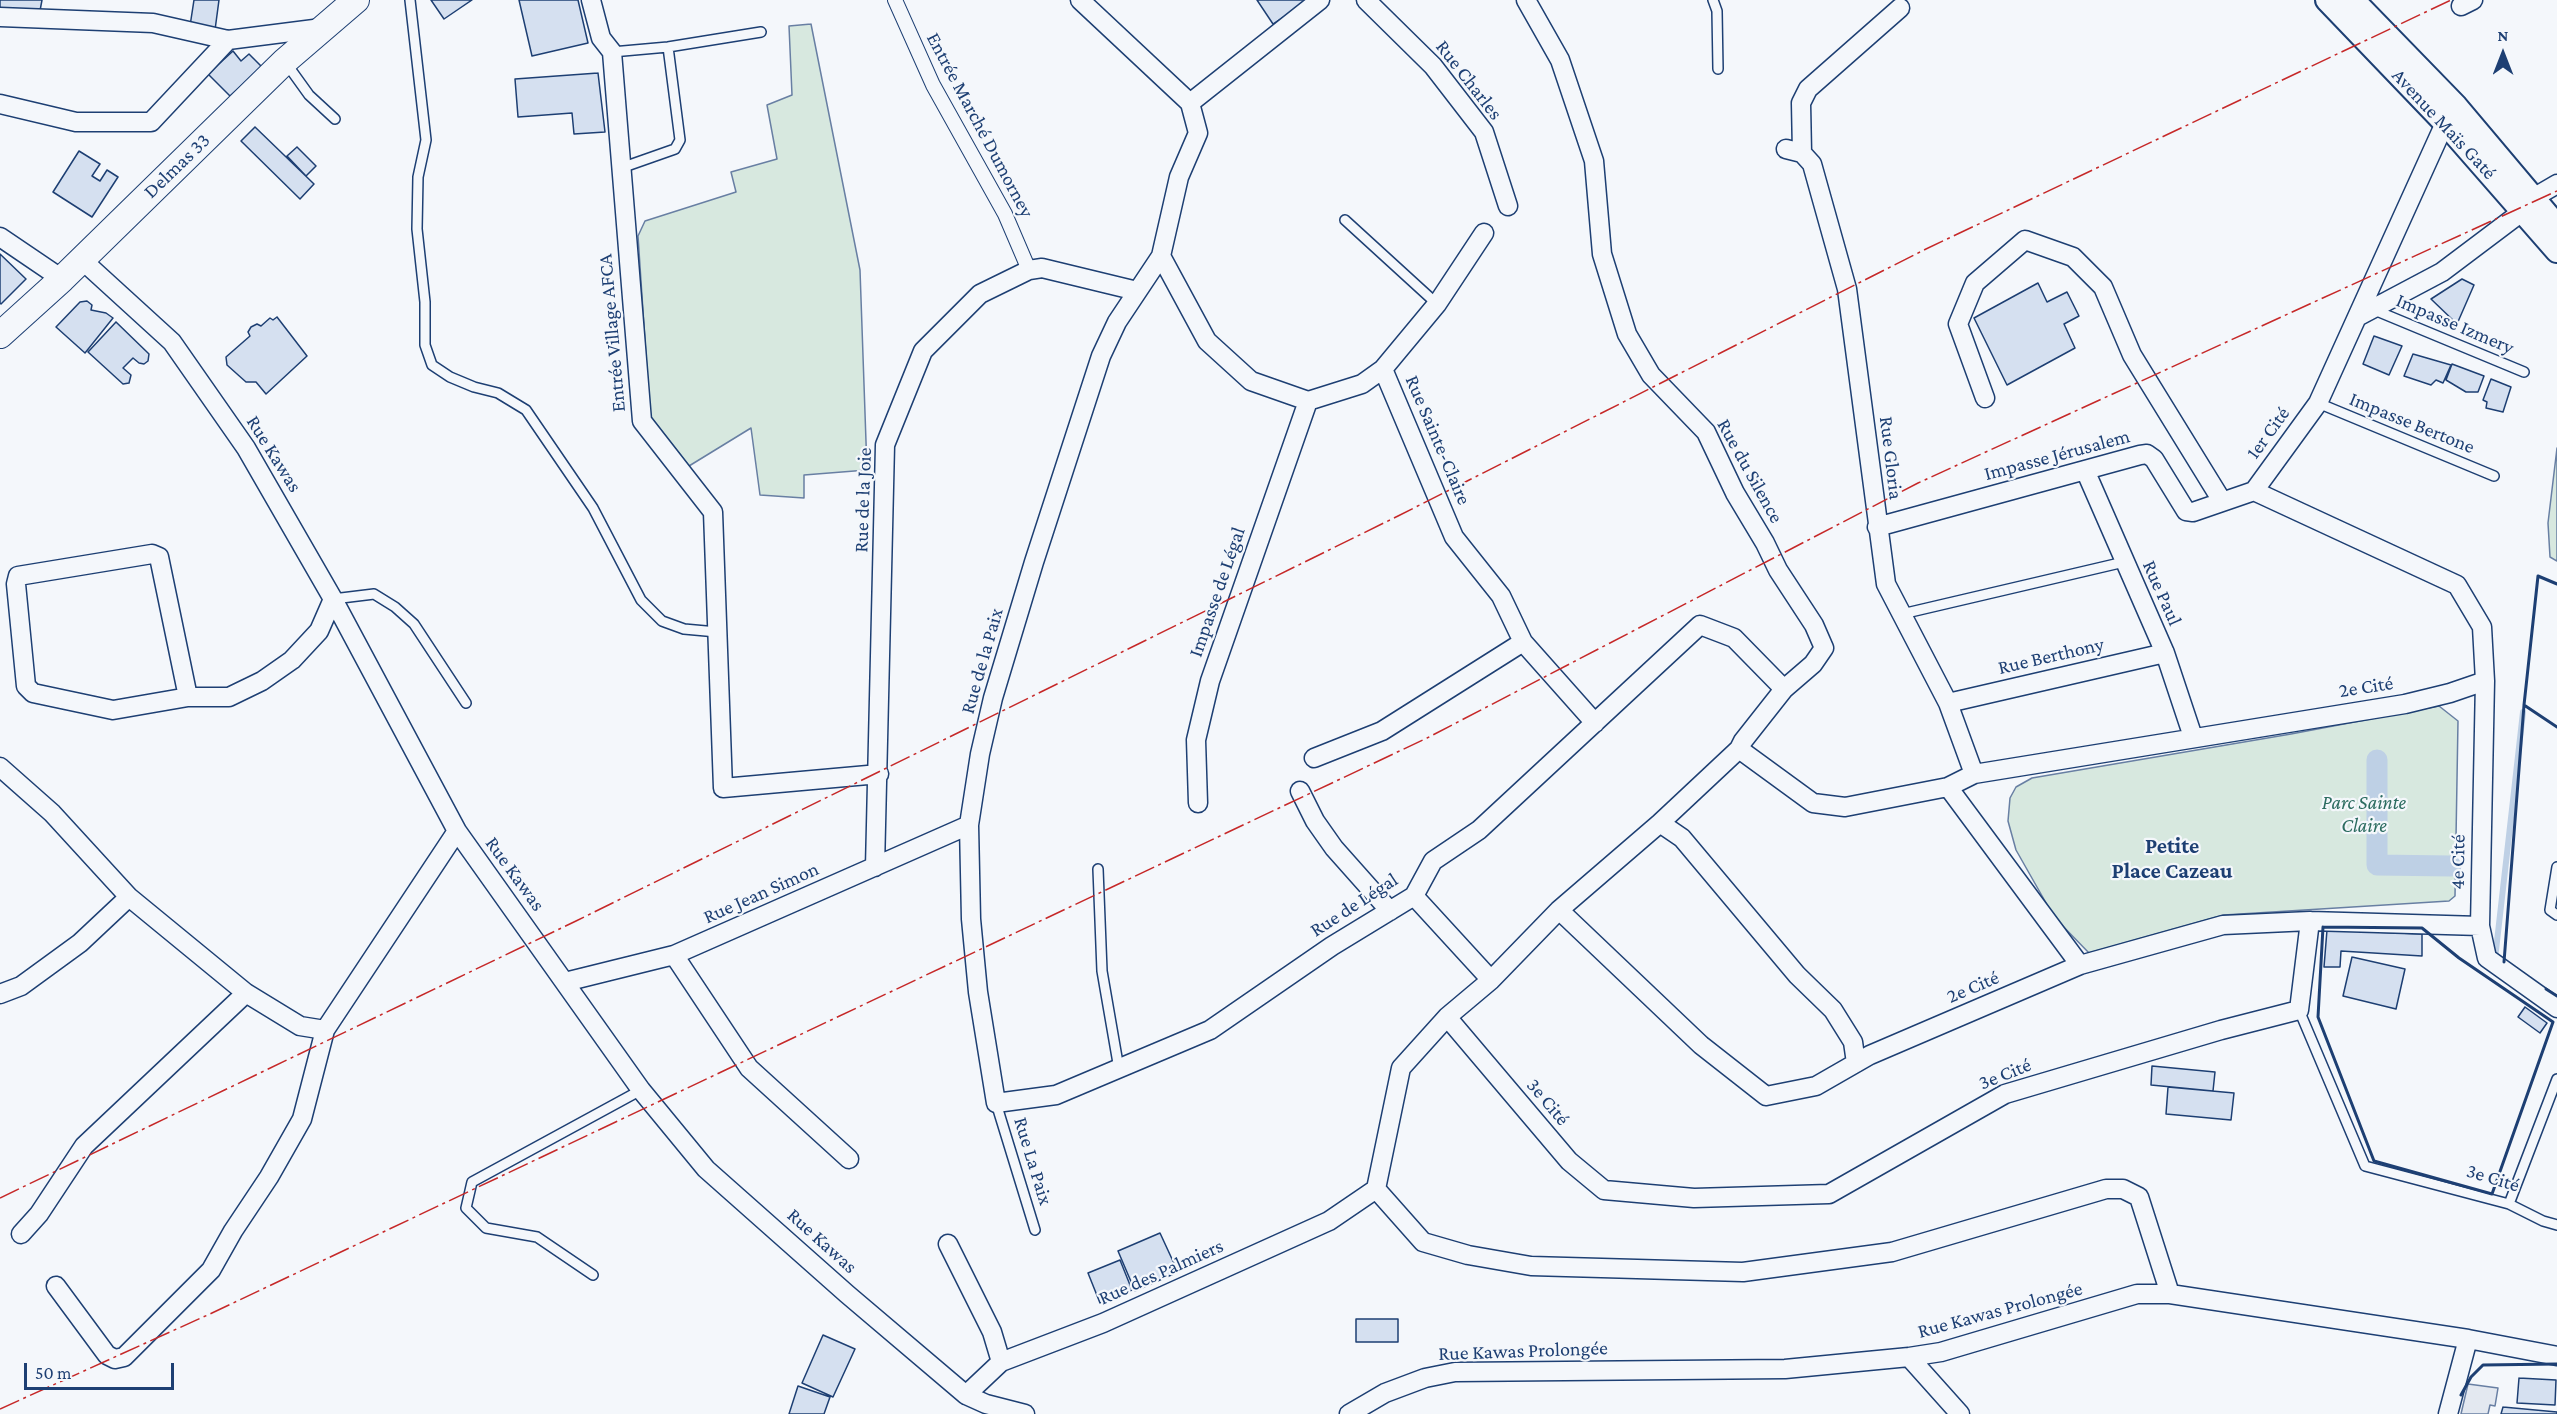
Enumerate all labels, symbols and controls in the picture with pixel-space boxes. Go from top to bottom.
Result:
north arrow [2473,24,2533,84]
text: N [2498,27,2508,44]
street label: Entrée Marché Dumorney [921,28,1039,222]
street label: Rue Charles [1430,35,1508,125]
street label: Avenue Maïs Gaté [2387,64,2501,184]
street label: Delmas 33 [139,128,215,204]
street label: Entrée Village AFCA [593,253,631,413]
street label: Impasse Izmery [2392,288,2518,360]
street label: Rue Sainte-Claire [1400,372,1476,508]
street label: Impasse Bertone [2346,387,2478,459]
street label: 1er Cité [2241,402,2295,464]
street label: Rue Kawas [241,411,307,497]
street label: Rue du Silence [1712,415,1788,527]
street label: Rue Gloria [1874,415,1908,501]
street label: Impasse Jérusalem [1982,424,2132,486]
street label: Rue de la Joie [849,447,877,553]
street label: Impasse de Légal [1184,524,1250,660]
street label: Rue Paul [2137,557,2187,629]
street label: Rue de la Paix [955,605,1009,717]
street label: Rue Berthony [1996,632,2106,680]
street label: 2e Cité [2337,671,2395,703]
park label: Parc Sainte Claire [2322,791,2406,838]
street label: Rue Kawas [480,832,550,916]
district label: Petite Place Cazeau [2111,833,2233,884]
street label: 4e Cité [2446,834,2470,890]
street label: Rue Jean Simon [700,857,822,929]
street label: Rue de Légal [1306,868,1402,942]
street label: 2e Cité [1943,965,2003,1009]
street label: 3e Cité [1975,1053,2035,1095]
street label: 3e Cité [1521,1073,1575,1131]
street label: Rue La Paix [1008,1114,1058,1208]
street label: 3e Cité [2464,1159,2522,1197]
street label: Rue Kawas [782,1203,862,1279]
street label: Rue des Palmiers [1095,1234,1227,1310]
street label: Rue Kawas Prolongée [1915,1276,2085,1344]
street label: Rue Kawas Prolongée [1438,1336,1608,1366]
scale bar [27,1351,177,1389]
text: 50 m [35,1363,72,1383]

